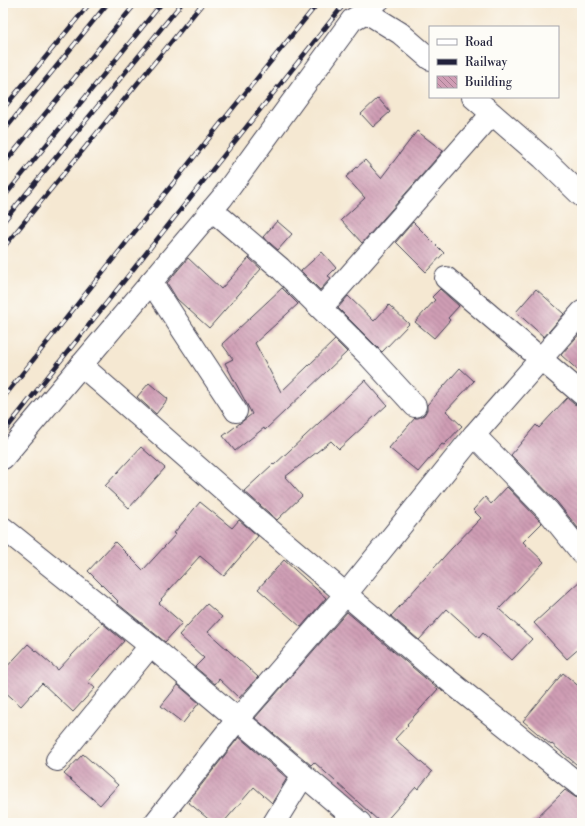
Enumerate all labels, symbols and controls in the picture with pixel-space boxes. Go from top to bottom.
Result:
legend [429,26,559,98]
text: Road [465,35,493,50]
text: Railway [465,55,507,70]
text: Building [464,75,513,90]

